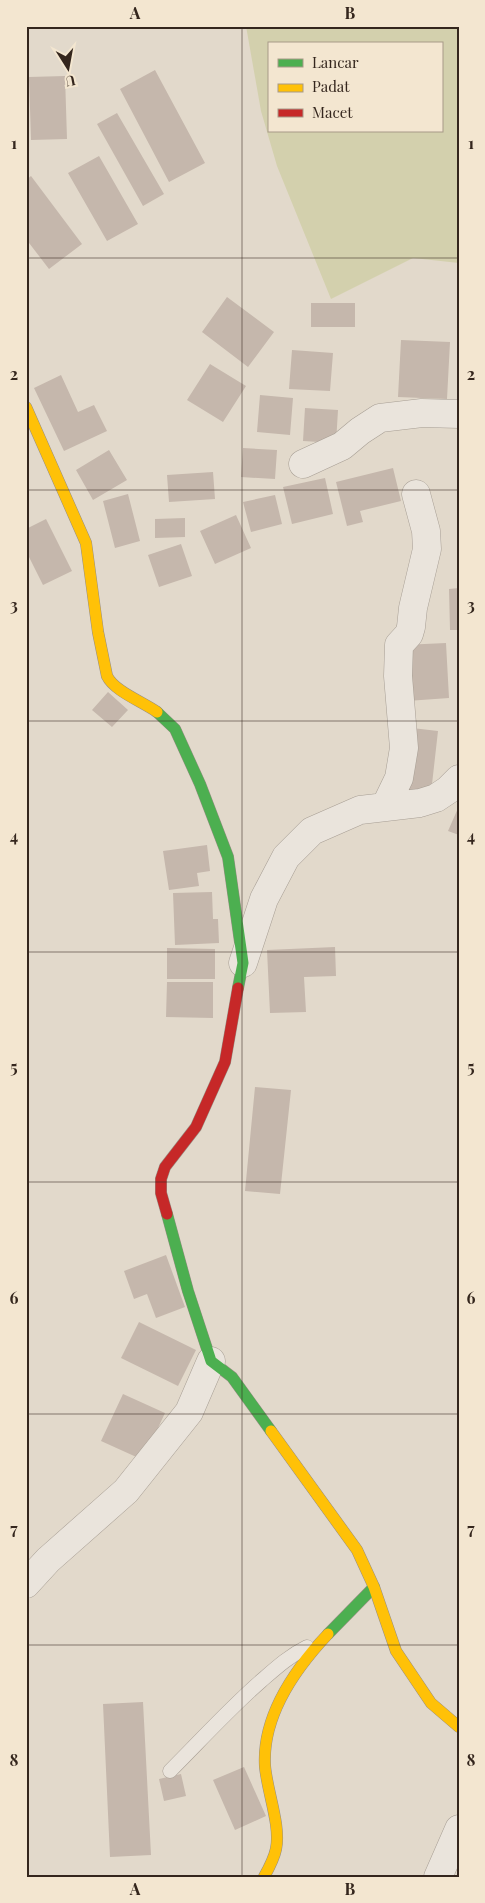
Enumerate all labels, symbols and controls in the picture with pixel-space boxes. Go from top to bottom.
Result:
text: A [129,2,141,23]
text: B [345,2,356,23]
north arrow [42,42,92,92]
legend [268,42,442,132]
text: Lancar [312,52,359,72]
text: U [64,71,77,92]
text: Padat [312,76,350,96]
text: Macet [312,102,353,122]
text: 1 [11,132,17,153]
text: 1 [468,132,474,153]
text: 2 [10,363,18,384]
text: 2 [467,363,475,384]
text: 3 [10,594,18,615]
text: 3 [467,594,475,615]
text: 4 [10,825,18,846]
text: 4 [467,825,475,846]
text: 5 [10,1056,18,1077]
text: 5 [467,1056,475,1077]
text: 6 [10,1287,19,1308]
text: 6 [467,1287,476,1308]
text: 7 [10,1518,18,1539]
text: 7 [467,1518,475,1539]
text: 8 [10,1749,19,1770]
text: 8 [467,1749,476,1770]
text: A [129,1878,141,1899]
text: B [345,1878,356,1899]

